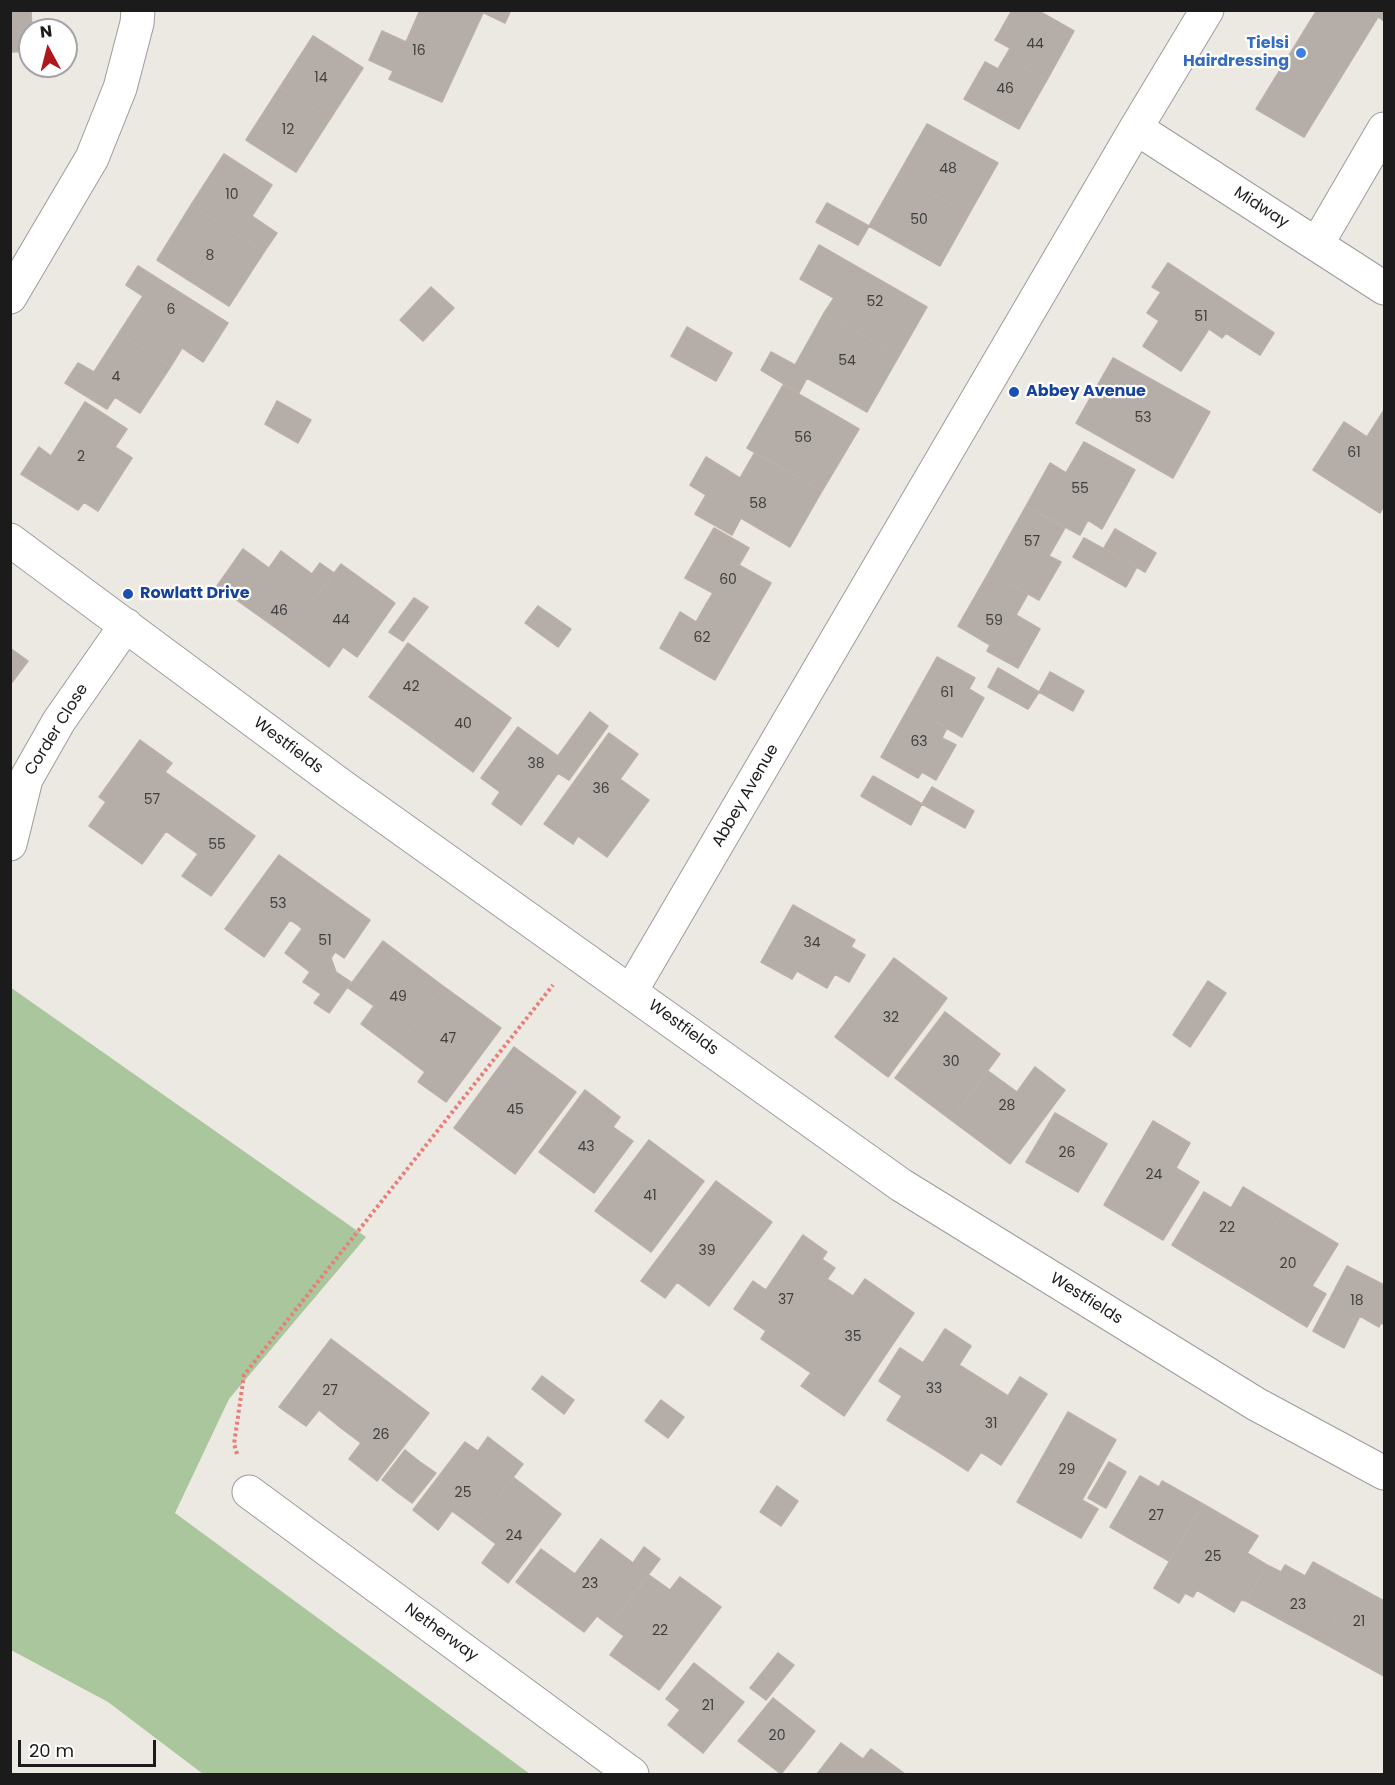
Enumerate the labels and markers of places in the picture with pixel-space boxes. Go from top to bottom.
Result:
place label: Tielsi Hairdressing [1183,34,1289,72]
marker: Tielsi Hairdressing [1294,46,1308,60]
place label: Abbey Avenue [1026,382,1146,402]
marker: Abbey Avenue [1007,385,1021,399]
place label: Rowlatt Drive [140,584,250,604]
marker: Rowlatt Drive [121,587,135,601]

